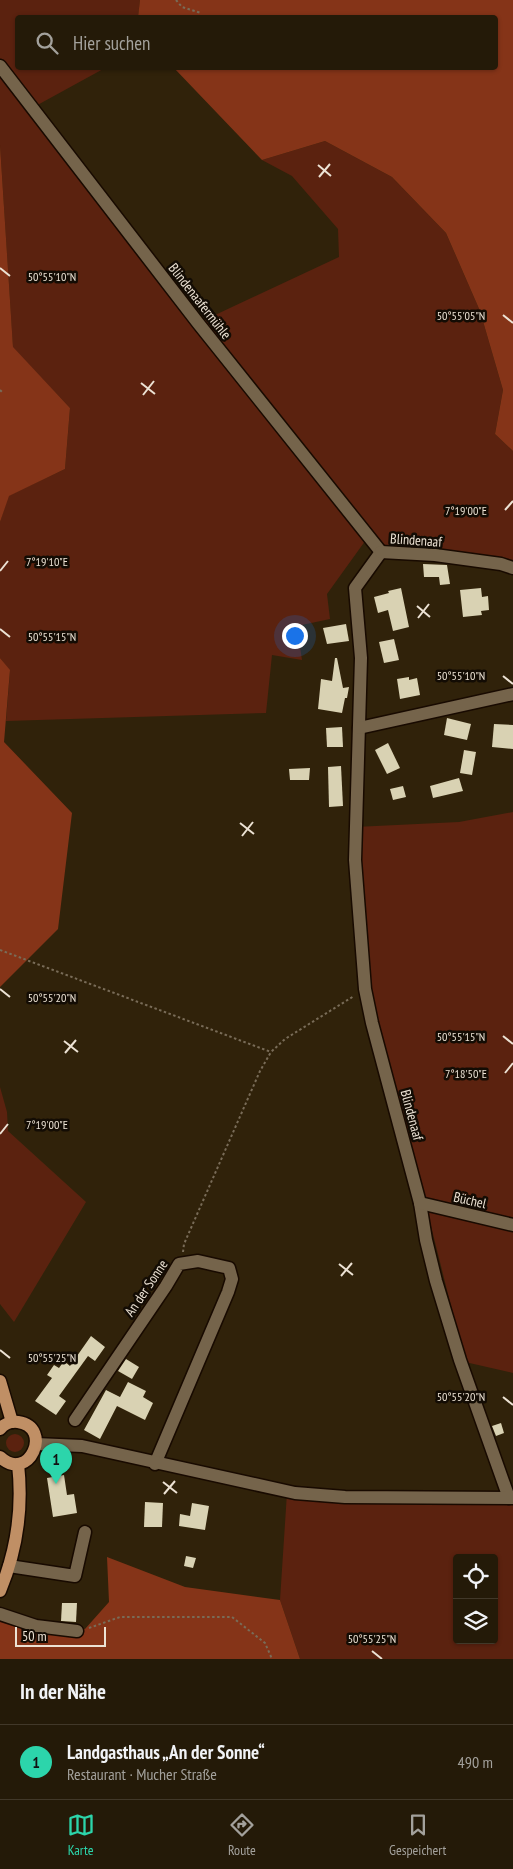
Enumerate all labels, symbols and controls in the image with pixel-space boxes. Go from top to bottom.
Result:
search box [15,15,498,70]
icon: search [33,29,61,57]
text: Hier suchen [73,31,150,55]
street label: Blindenaafermühle [165,259,235,343]
text: 50°55'10"N [28,269,76,284]
text: 50°55'05"N [437,308,485,323]
text: 7°19'00"E [445,503,487,518]
street label: Blindenaaf [390,529,443,551]
text: 7°19'10"E [26,554,68,569]
your location [282,623,308,649]
text: 50°55'15"N [28,629,76,644]
text: 50°55'10"N [437,668,485,683]
text: 50°55'20"N [28,990,76,1005]
text: 50°55'15"N [437,1029,485,1044]
text: 7°18'50"E [445,1066,487,1081]
street label: Blindenaaf [397,1088,428,1143]
text: 7°19'00"E [26,1117,68,1132]
street label: Büchel [452,1188,489,1213]
street label: An der Sonne [121,1256,172,1320]
text: 50°55'25"N [28,1350,76,1365]
text: 50°55'20"N [437,1389,485,1404]
pin: 1 [40,1443,72,1484]
map controls [453,1554,498,1644]
button: locate [453,1554,498,1599]
button: layers [453,1599,498,1644]
scale bar [15,1624,106,1647]
text: 50 m [22,1627,47,1645]
text: 50°55'25"N [348,1631,396,1646]
text: In der Nähe [20,1678,106,1705]
text: Landgasthaus „An der Sonne“ [67,1740,265,1764]
text: 1 [32,1752,40,1772]
text: 490 m [458,1752,493,1772]
text: Restaurant · Mucher Straße [67,1764,217,1784]
tab: Karte [67,1811,95,1859]
tab: Route [228,1811,256,1859]
tab: Gespeichert [389,1811,446,1859]

